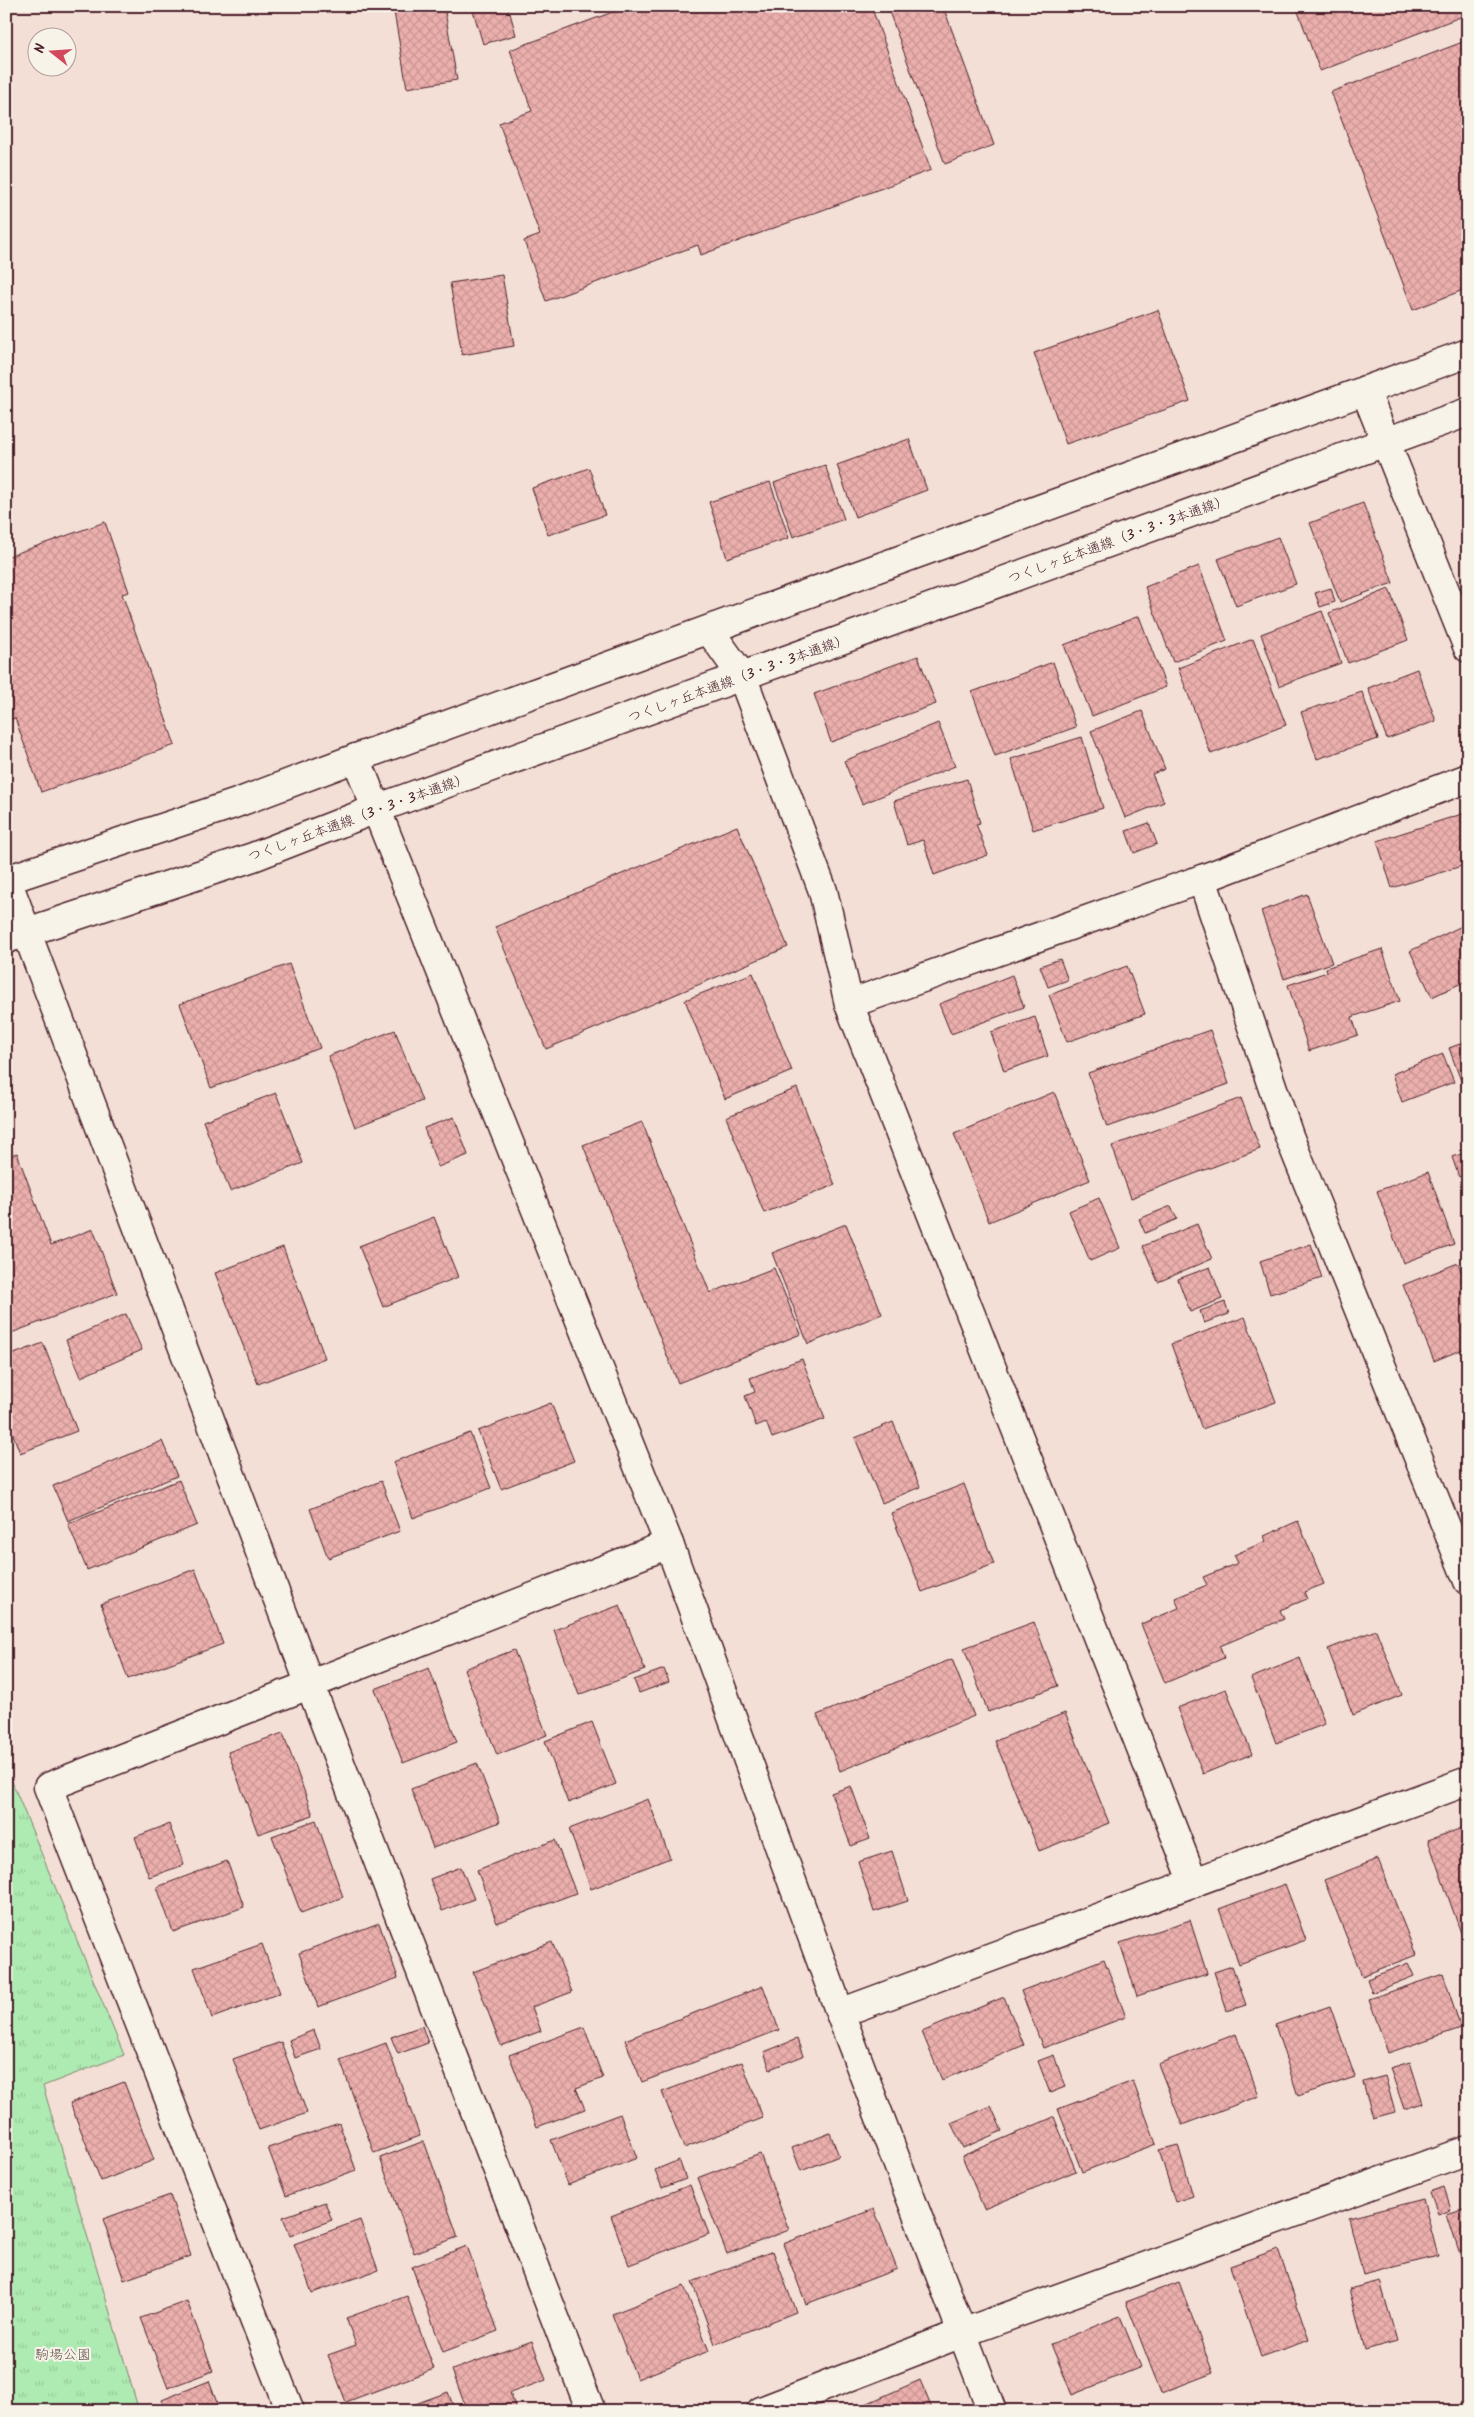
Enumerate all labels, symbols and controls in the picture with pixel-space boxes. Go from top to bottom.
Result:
north arrow [28,28,78,78]
text: N [29,41,52,56]
street label: つくしヶ丘本通線（3・3・3本通線） [1005,490,1232,590]
street label: つくしヶ丘本通線（3・3・3本通線） [625,629,852,729]
street label: つくしヶ丘本通線（3・3・3本通線） [245,768,472,868]
park label: 駒場公園 [35,2344,91,2366]

